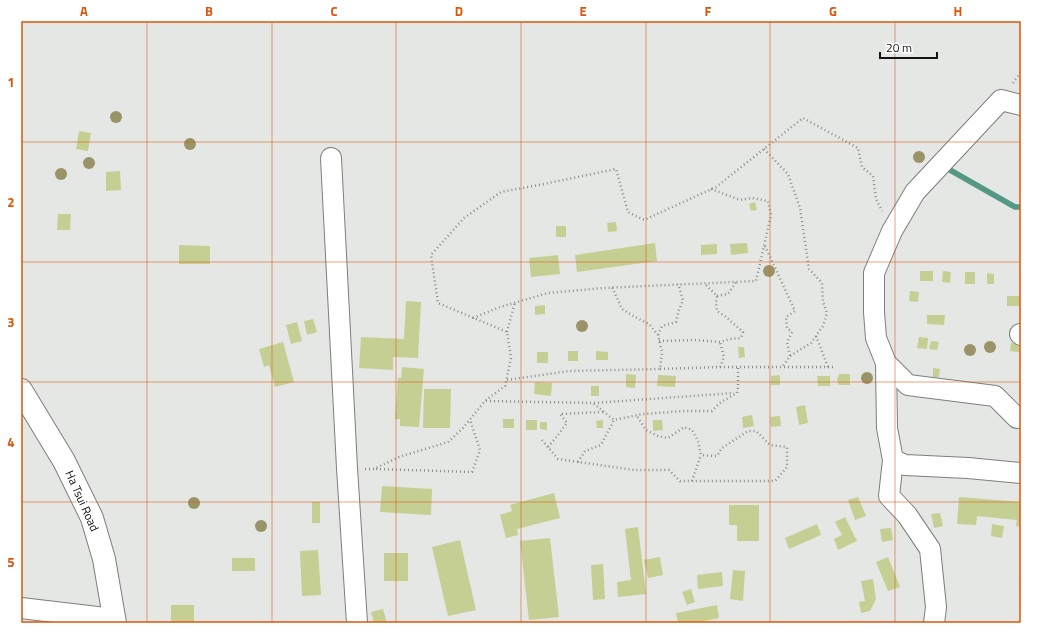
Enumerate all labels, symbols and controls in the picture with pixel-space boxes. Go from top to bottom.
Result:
text: A [80,1,88,21]
text: B [205,1,213,21]
text: C [330,1,338,21]
text: D [455,1,463,21]
text: E [579,1,587,21]
text: F [705,1,712,21]
text: G [829,1,837,21]
text: H [954,1,962,21]
scale bar [880,34,937,60]
text: 20 m [886,38,912,57]
text: 1 [7,72,15,92]
text: 2 [7,192,15,212]
text: 3 [7,312,15,332]
text: 4 [7,432,15,452]
street label: Ha Tsui Road [61,467,104,534]
text: 5 [7,552,15,572]

